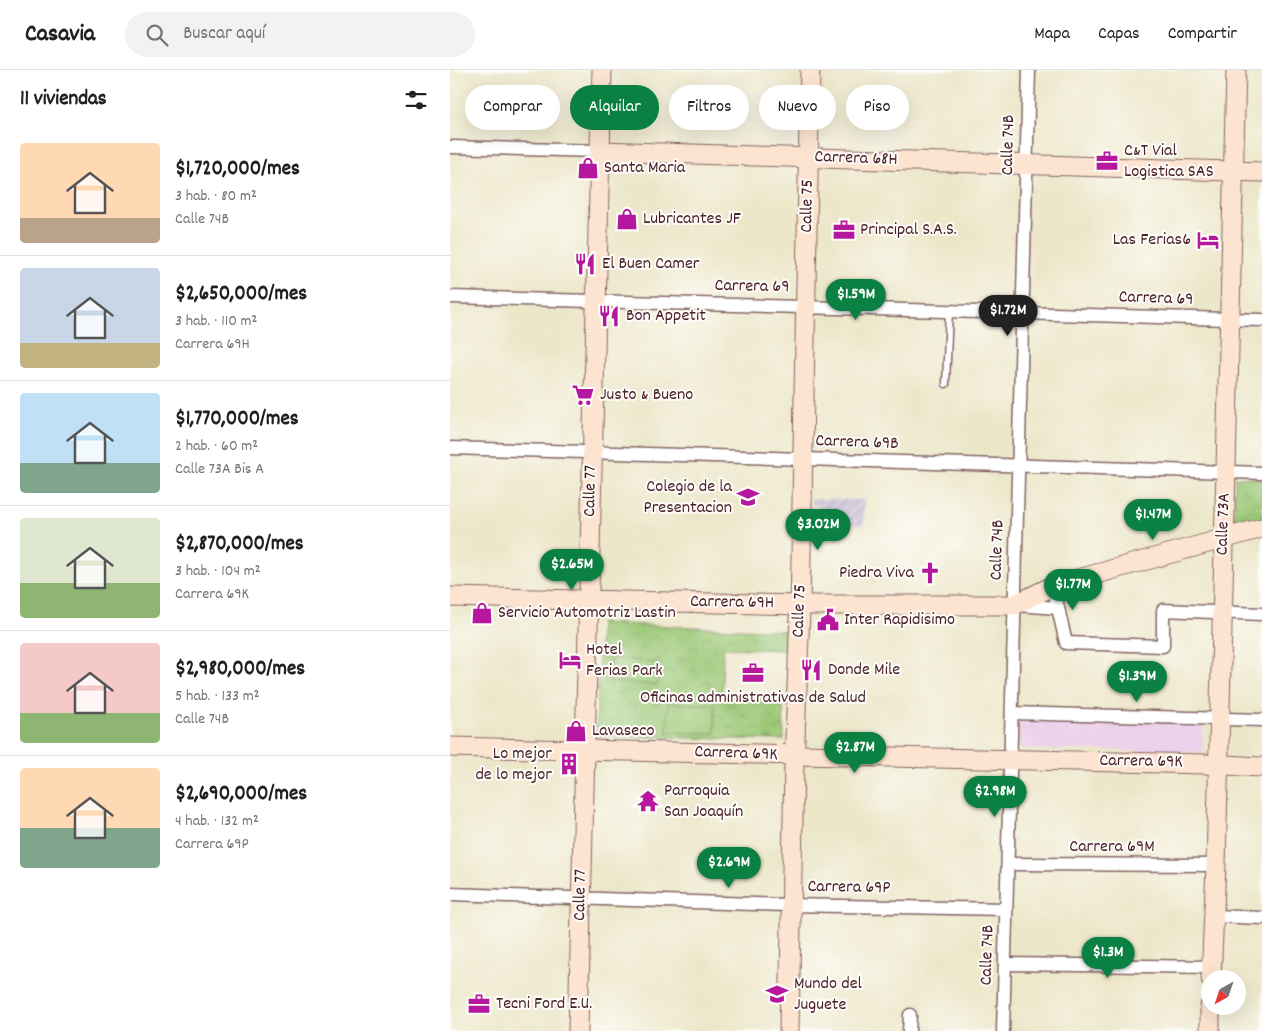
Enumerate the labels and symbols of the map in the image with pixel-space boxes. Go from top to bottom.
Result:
street label: Calle 74B [996,114,1022,176]
place label: C&T Vial Logistica SAS [1124,139,1214,185]
street label: Carrera 68H [814,145,898,173]
office icon: C&T Vial Logistica SAS [1094,148,1120,174]
shop icon: Santa Maria [575,155,601,181]
place label: Santa Maria [604,156,686,181]
street label: Calle 75 [795,179,821,233]
shop icon: Lubricantes JF [614,206,640,232]
place label: Lubricantes JF [643,207,741,232]
office icon: Principal S.A.S. [831,217,857,243]
place label: Principal S.A.S. [860,218,957,243]
hotel icon: Las Ferias6 [1195,227,1221,253]
place label: Las Ferias6 [1113,228,1191,253]
restaurant icon: El Buen Camer [572,251,598,277]
place label: El Buen Camer [602,252,700,277]
street label: Carrera 69 [714,274,790,300]
pin: $1.59M [815,278,897,321]
street label: Carrera 69 [1118,285,1194,313]
pin: $1.72M [967,294,1049,337]
restaurant icon: Bon Appetit [596,303,622,329]
place label: Bon Appetit [626,304,706,329]
supermarket icon: Justo & Bueno [570,382,596,408]
place label: Justo & Bueno [600,383,693,408]
street label: Carrera 69B [815,429,899,457]
street label: Calle 77 [578,465,604,517]
place label: Colegio de la Presentacion [643,475,733,521]
school or university icon: Colegio de la Presentacion [735,484,761,510]
street label: Calle 73A [1210,492,1238,556]
pin: $1.47M [1112,498,1194,541]
pin: $3.02M [777,508,859,551]
street label: Calle 74B [984,519,1012,581]
pin: $2.65M [531,548,613,591]
church icon: Piedra Viva [917,560,943,586]
place label: Piedra Viva [839,561,915,586]
pin: $1.77M [1032,568,1114,611]
street label: Calle 75 [787,584,813,638]
street label: Carrera 69H [690,590,774,616]
shop icon: Servicio Automotriz Lastin [469,600,495,626]
place label: Servicio Automotriz Lastin [498,601,676,626]
public building icon: Inter Rapidisimo [815,607,841,633]
place label: Inter Rapidisimo [844,608,955,633]
place label: Hotel Ferias Park [586,638,663,684]
hotel icon: Hotel Ferias Park [557,647,583,673]
restaurant icon: Donde Mile [798,657,824,683]
place label: Donde Mile [828,658,900,683]
office icon: Oficinas administrativas de Salud [740,660,766,686]
pin: $1.39M [1096,660,1178,703]
place label: Oficinas administrativas de Salud [640,686,866,711]
shop icon: Lavaseco [563,718,589,744]
place label: Lavaseco [592,719,655,744]
pin: $2.87M [814,732,896,774]
street label: Carrera 69K [694,740,778,768]
place label: Lo mejor de lo mejor [475,742,552,788]
street label: Carrera 69K [1099,749,1183,775]
building icon: Lo mejor de lo mejor [556,751,582,777]
pin: $2.98M [954,776,1036,818]
place label: Parroquia San Joaquín [664,779,743,825]
temple icon: Parroquia San Joaquín [635,788,661,814]
street label: Carrera 69M [1069,835,1155,860]
pin: $2.69M [688,846,770,889]
street label: Calle 77 [568,869,594,921]
street label: Carrera 69P [807,875,891,901]
street label: Calle 74B [974,924,1002,986]
pin: $1.3M [1073,936,1143,979]
north arrow [1201,970,1246,1015]
place label: Mundo del Juguete [794,972,863,1018]
school or university icon: Mundo del Juguete [764,981,790,1007]
office icon: Tecni Ford E.U. [466,991,492,1017]
place label: Tecni Ford E.U. [496,992,592,1017]

